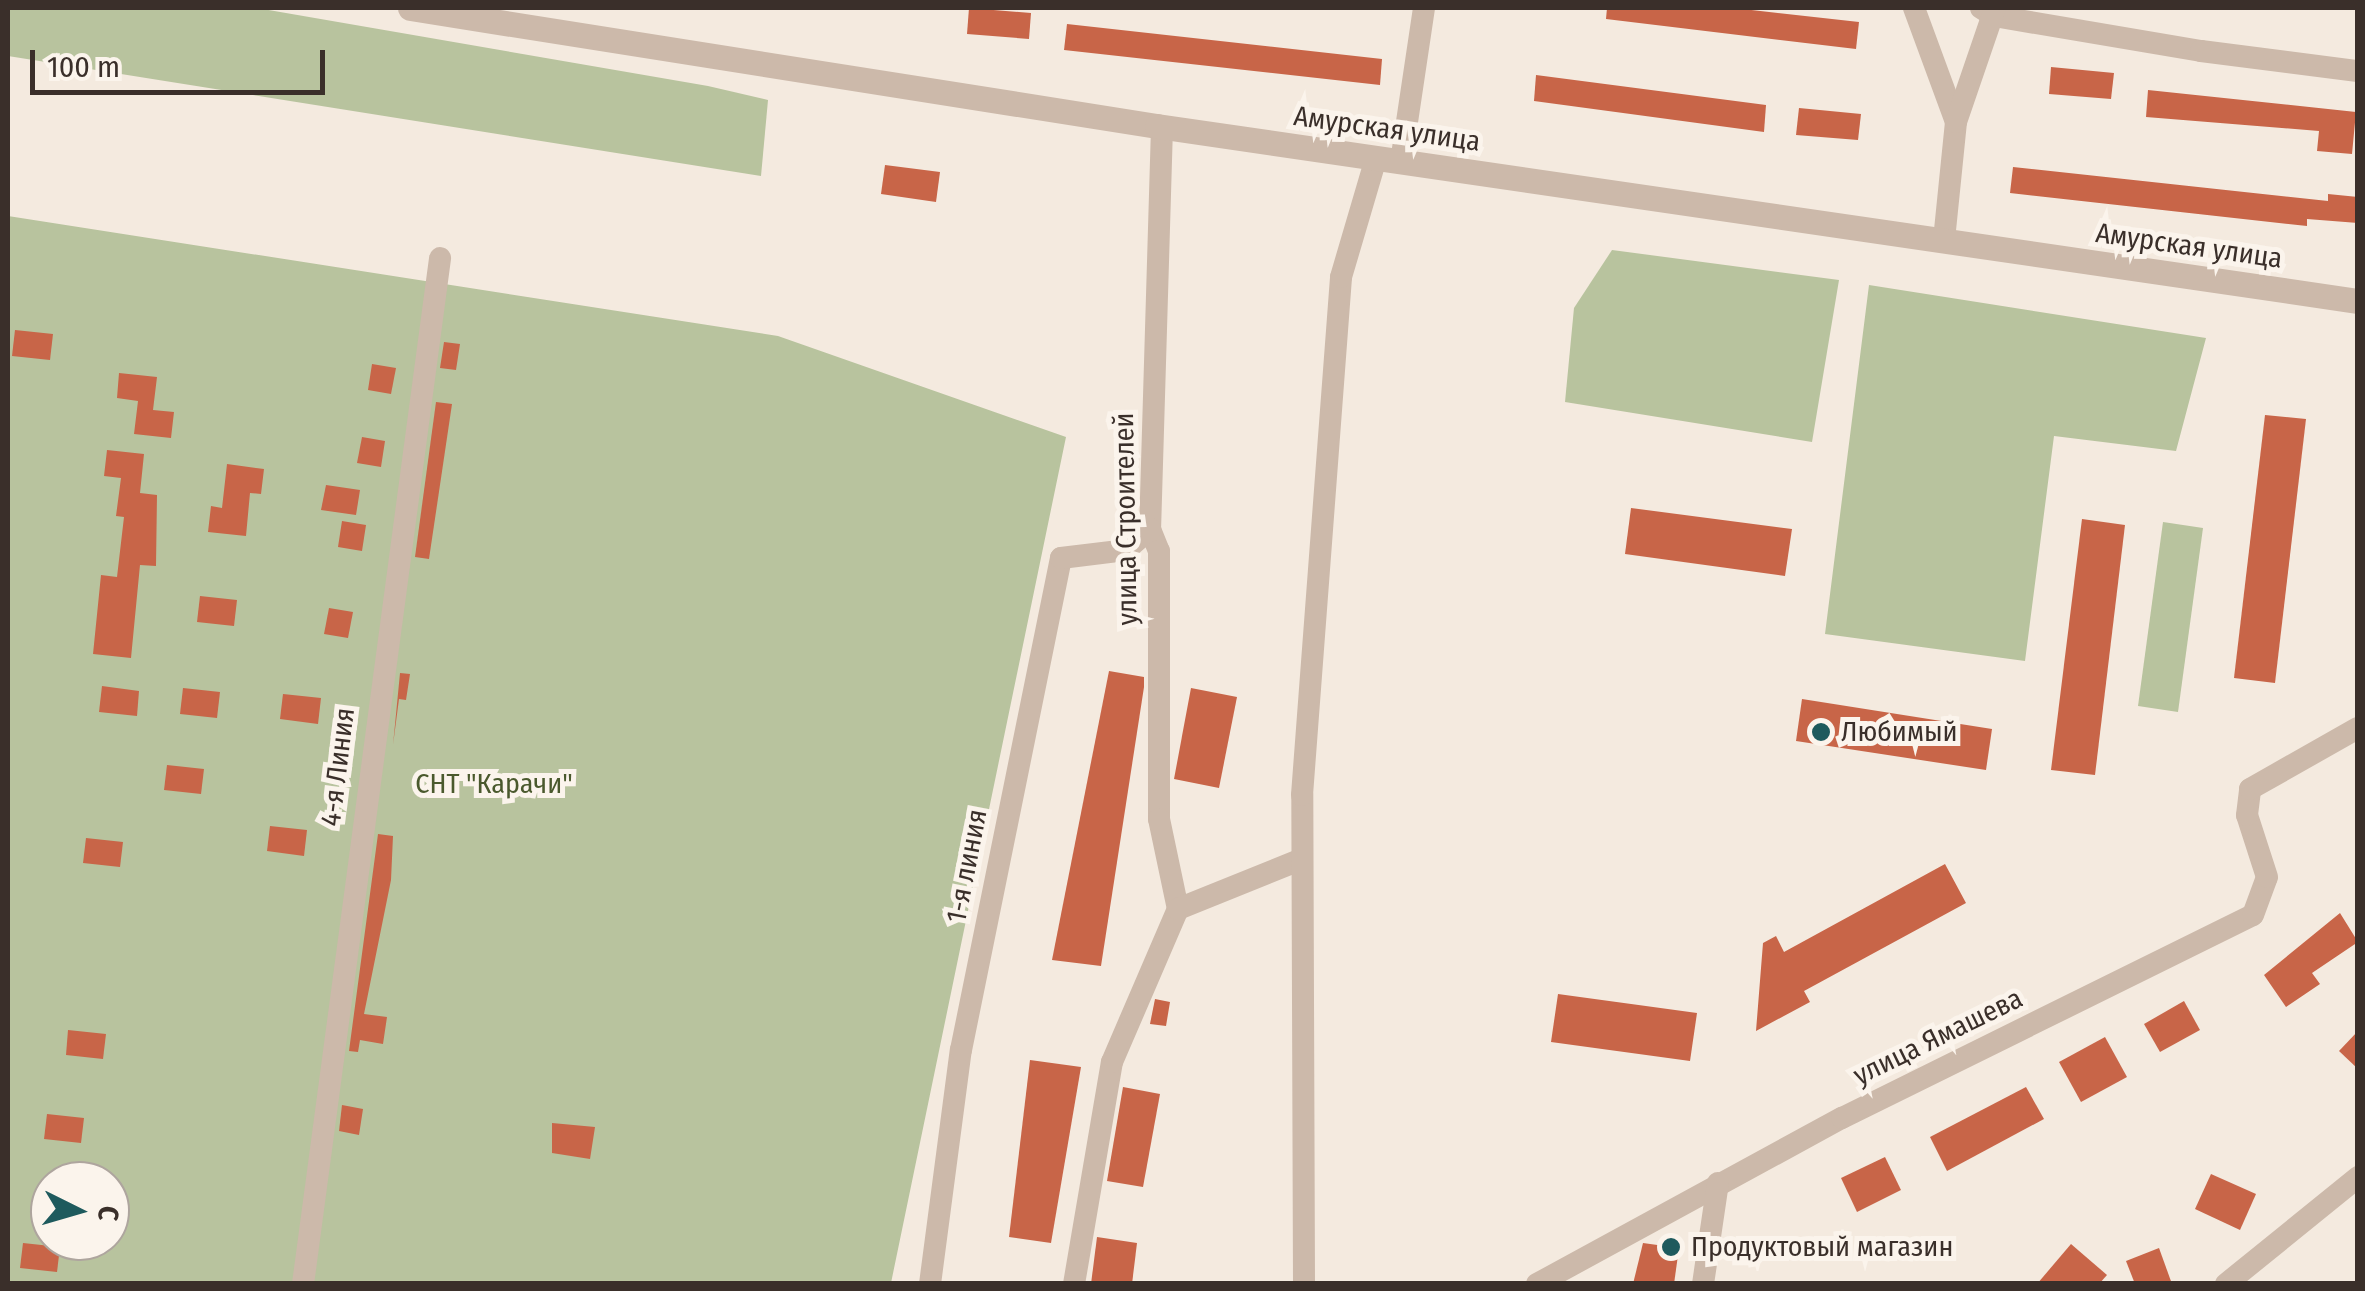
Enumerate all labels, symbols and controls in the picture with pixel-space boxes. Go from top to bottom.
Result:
scale bar [35,30,330,92]
text: 100 m [47,49,120,85]
street label: Амурская улица [1292,99,1482,159]
street label: Амурская улица [2094,216,2284,276]
street label: улица Строителей [1107,412,1145,626]
street label: 4-я Линия [314,706,362,828]
place label: Любимый [1841,715,1958,749]
marker: Любимый [1810,721,1832,743]
park label: СНТ "Карачи" [415,767,573,801]
street label: 1-я линия [940,807,994,925]
street label: улица Ямашева [1848,982,2028,1092]
north arrow [30,1161,130,1261]
text: С [91,1205,125,1222]
place label: Продуктовый магазин [1691,1230,1953,1264]
marker: Продуктовый магазин [1660,1236,1682,1258]

